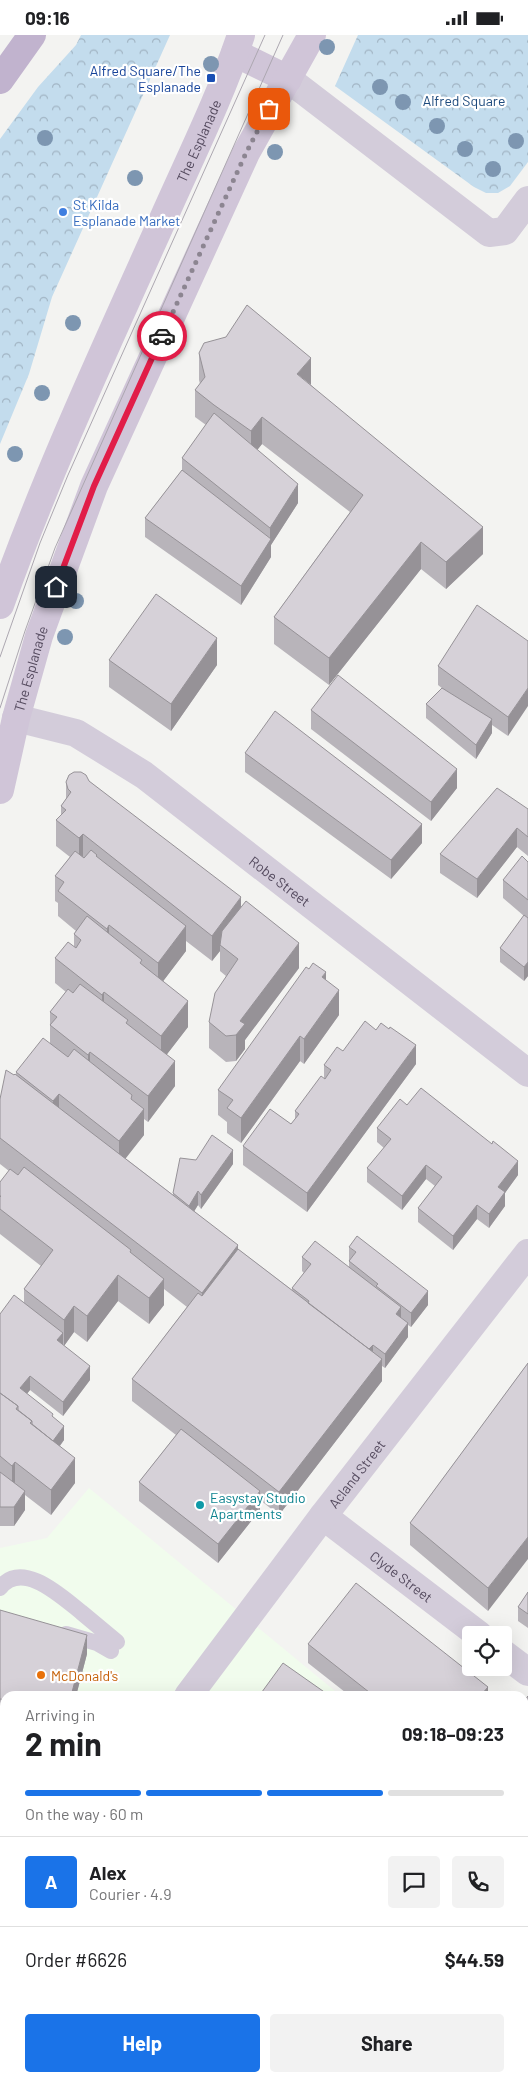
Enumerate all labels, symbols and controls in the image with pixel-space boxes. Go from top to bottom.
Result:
text: 09:16 [25,6,70,29]
place label: Alfred Square/The Esplanade [90,62,201,95]
marker: Alfred Square/The Esplanade [205,72,217,84]
pin [248,88,290,130]
park label: Alfred Square [423,92,505,109]
icon: bag [255,95,283,123]
street label: The Esplanade [172,97,224,185]
place label: St Kilda Esplanade Market [73,196,180,229]
marker: St Kilda Esplanade Market [57,206,69,218]
courier [137,311,187,361]
icon: car [148,322,176,350]
pin [35,566,77,608]
icon: home [42,573,70,601]
street label: The Esplanade [10,623,51,714]
street label: Robe Street [246,852,314,909]
street label: Acland Street [324,1436,388,1511]
place label: Easystay Studio Apartments [210,1489,306,1522]
marker: Easystay Studio Apartments [194,1499,206,1511]
street label: Clyde Street [367,1547,436,1605]
map controls [462,1626,512,1676]
button: locate [462,1626,512,1676]
place label: McDonald's [51,1667,119,1684]
marker: McDonald's [35,1669,47,1681]
text: Arriving in [25,1705,95,1724]
text: 09:18–09:23 [402,1722,504,1745]
text: 2 min [25,1724,102,1762]
text: On the way · 60 m [25,1804,143,1823]
button: chat [388,1856,440,1908]
button: phone [452,1856,504,1908]
text: Alex [89,1861,127,1884]
text: A [45,1870,57,1893]
text: Courier · 4.9 [89,1884,172,1903]
text: Order #6626 [25,1948,127,1971]
text: $44.59 [445,1948,504,1971]
button: Help [25,2014,260,2072]
button: Share [270,2014,504,2072]

